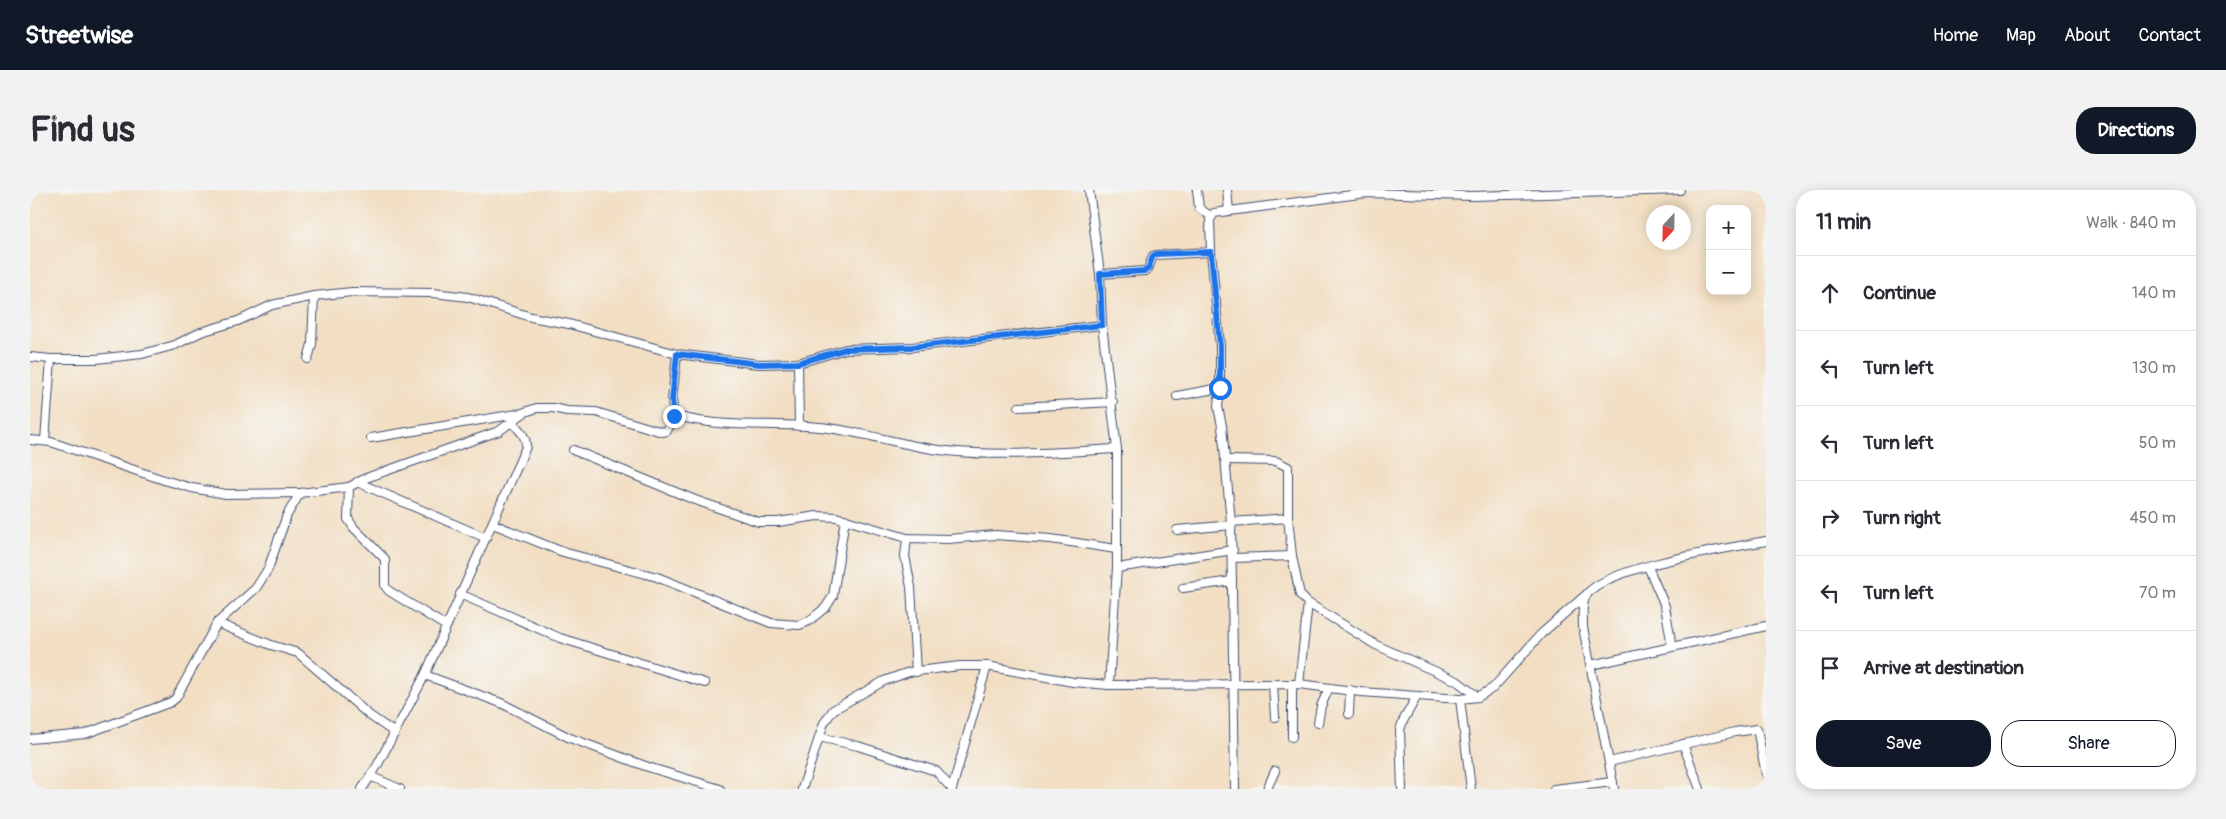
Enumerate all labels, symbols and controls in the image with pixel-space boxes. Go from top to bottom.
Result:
text: Streetwise [25,21,133,50]
text: Home [1933,24,1978,47]
text: Map [2006,24,2036,47]
text: About [2064,24,2110,47]
text: Contact [2138,24,2201,47]
button: Directions [2076,107,2196,154]
text: Find us [30,108,135,152]
north arrow [1646,205,1691,250]
map controls [1706,205,1751,295]
button: + [1706,205,1751,250]
text: 11 min [1816,209,1871,236]
text: Walk · 840 m [2086,213,2176,233]
button: − [1706,250,1751,295]
icon: ahead [1816,279,1844,307]
text: Continue [1863,281,1936,305]
text: 140 m [2132,283,2176,303]
icon: left [1816,354,1844,382]
text: Turn left [1863,356,1933,380]
text: 130 m [2132,358,2176,378]
route start [1209,377,1232,400]
route end [663,405,686,428]
icon: left [1816,429,1844,457]
text: Turn left [1863,431,1933,455]
text: 50 m [2139,433,2176,453]
icon: right [1816,504,1844,532]
text: Turn right [1863,506,1941,530]
text: 450 m [2129,508,2176,528]
icon: left [1816,579,1844,607]
text: Turn left [1863,581,1933,605]
text: 70 m [2139,583,2176,603]
icon: arrive [1816,654,1844,682]
text: Arrive at destination [1863,656,2024,680]
button: Save [1816,720,1991,767]
button: Share [2001,720,2176,767]

